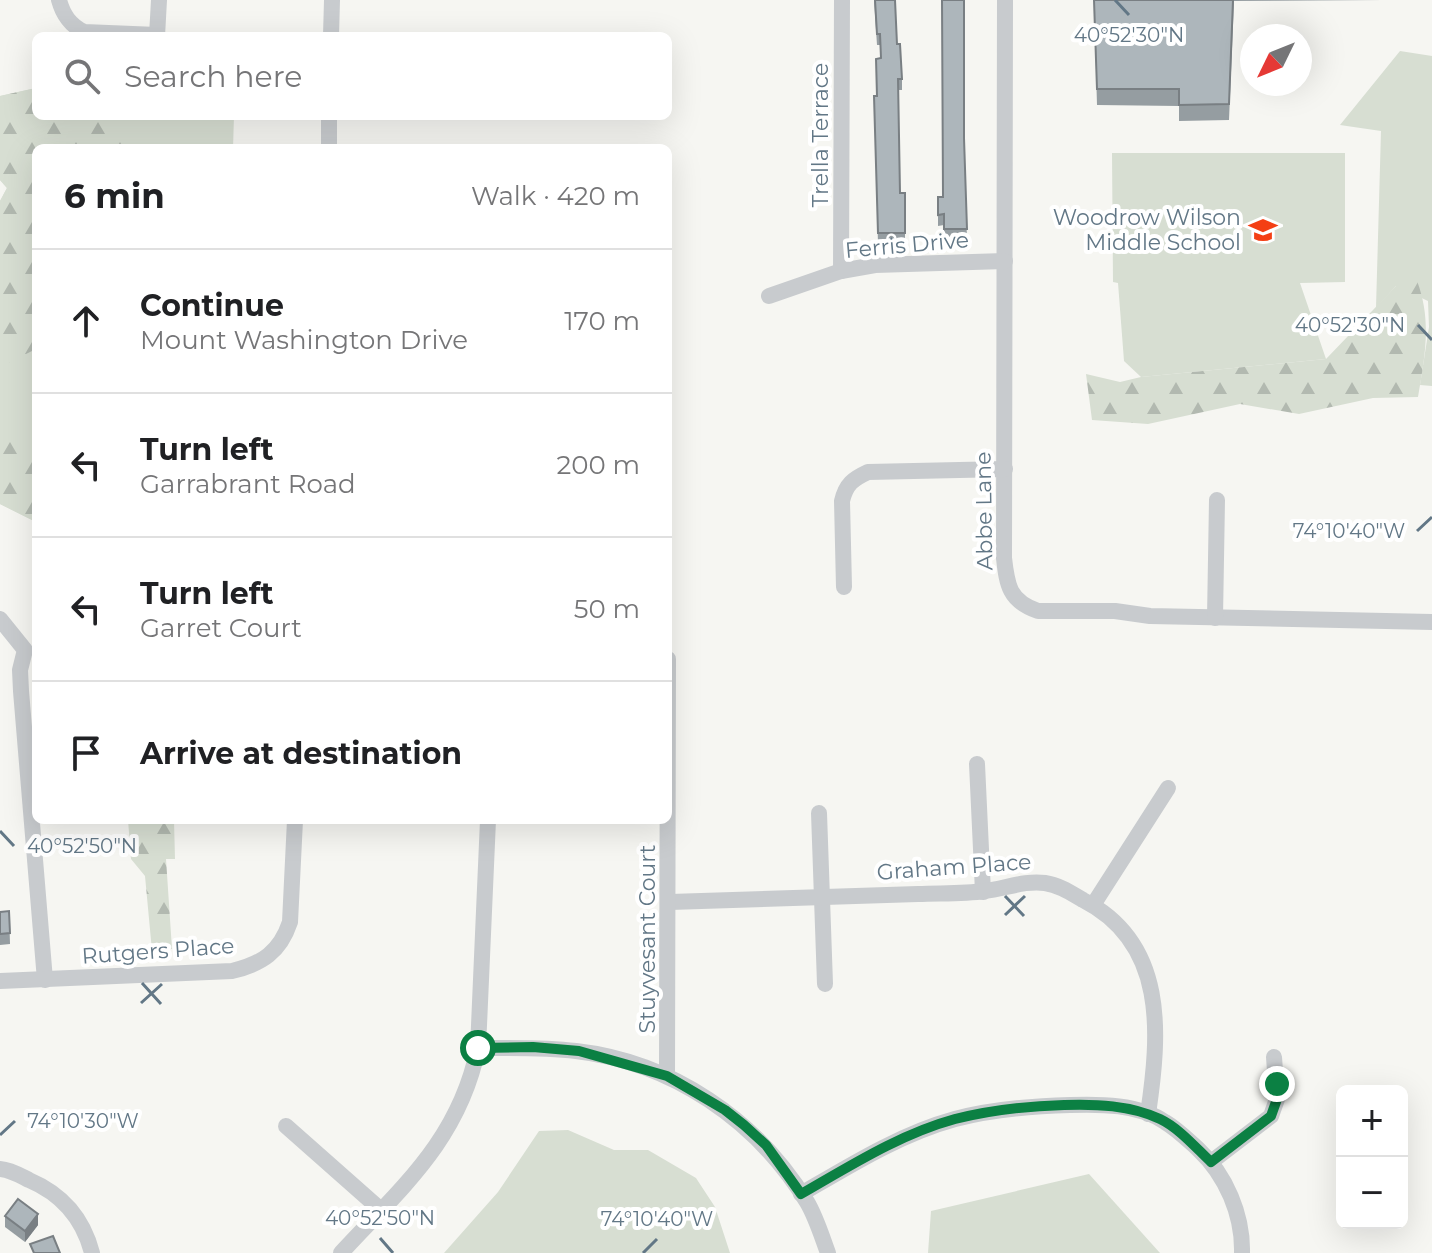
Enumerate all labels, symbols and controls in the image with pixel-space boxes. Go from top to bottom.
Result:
text: 40°52'30"N [1074,23,1184,47]
north arrow [1240,24,1312,96]
search box [32,32,672,120]
icon: search [60,54,104,98]
text: Search here [124,58,302,95]
street label: Trella Terrace [807,63,834,207]
text: 6 min [64,175,165,217]
text: Walk · 420 m [471,180,640,212]
place label: Woodrow Wilson Middle School [1053,204,1241,256]
school or university icon: Woodrow Wilson Middle School [1248,215,1278,245]
street label: Ferris Drive [844,226,970,264]
text: Continue [140,287,284,324]
icon: ahead [64,299,108,343]
text: 170 m [564,305,640,337]
text: 40°52'30"N [1295,313,1405,337]
text: Mount Washington Drive [140,324,468,356]
text: Turn left [140,431,273,468]
icon: left [64,443,108,487]
text: 200 m [556,449,640,481]
street label: Abbe Lane [969,451,999,571]
text: Garrabrant Road [140,468,356,500]
text: 74°10'40"W [1293,519,1405,543]
text: Turn left [140,575,273,612]
icon: left [64,587,108,631]
text: 50 m [574,593,640,625]
text: Garret Court [140,612,302,644]
icon: arrive [64,731,108,775]
text: Arrive at destination [140,735,462,772]
text: 40°52'50"N [27,834,137,858]
street label: Stuyvesant Court [634,844,661,1033]
street label: Graham Place [876,848,1032,886]
street label: Rutgers Place [81,932,235,970]
route start [460,1030,496,1066]
route end [1259,1066,1295,1102]
map controls [1336,1085,1408,1229]
button: + [1336,1085,1408,1157]
text: 74°10'30"W [27,1109,139,1133]
button: − [1336,1157,1408,1229]
text: 40°52'50"N [325,1206,435,1230]
text: 74°10'40"W [601,1207,713,1231]

